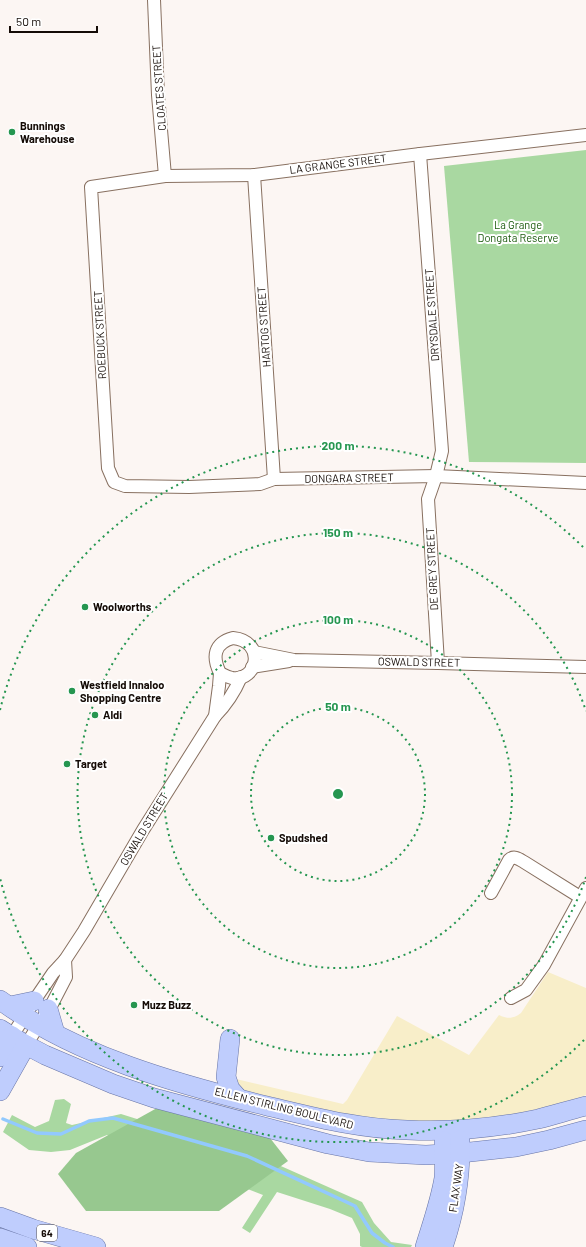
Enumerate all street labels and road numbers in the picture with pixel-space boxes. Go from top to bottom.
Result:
street label: CLOATES STREET [149,45,168,131]
street label: LA GRANGE STREET [289,151,387,176]
street label: DRYSDALE STREET [422,268,441,362]
street label: HARTOG STREET [254,286,273,368]
street label: ROEBUCK STREET [91,291,108,380]
street label: DONGARA STREET [304,470,394,485]
street label: DE GREY STREET [423,527,440,611]
street label: OSWALD STREET [378,654,460,669]
street label: OSWALD STREET [117,790,170,867]
street label: ELLEN STIRLING BOULEVARD [213,1084,355,1131]
street label: FLAX WAY [446,1163,465,1213]
road number: 64 [37,1225,57,1241]

